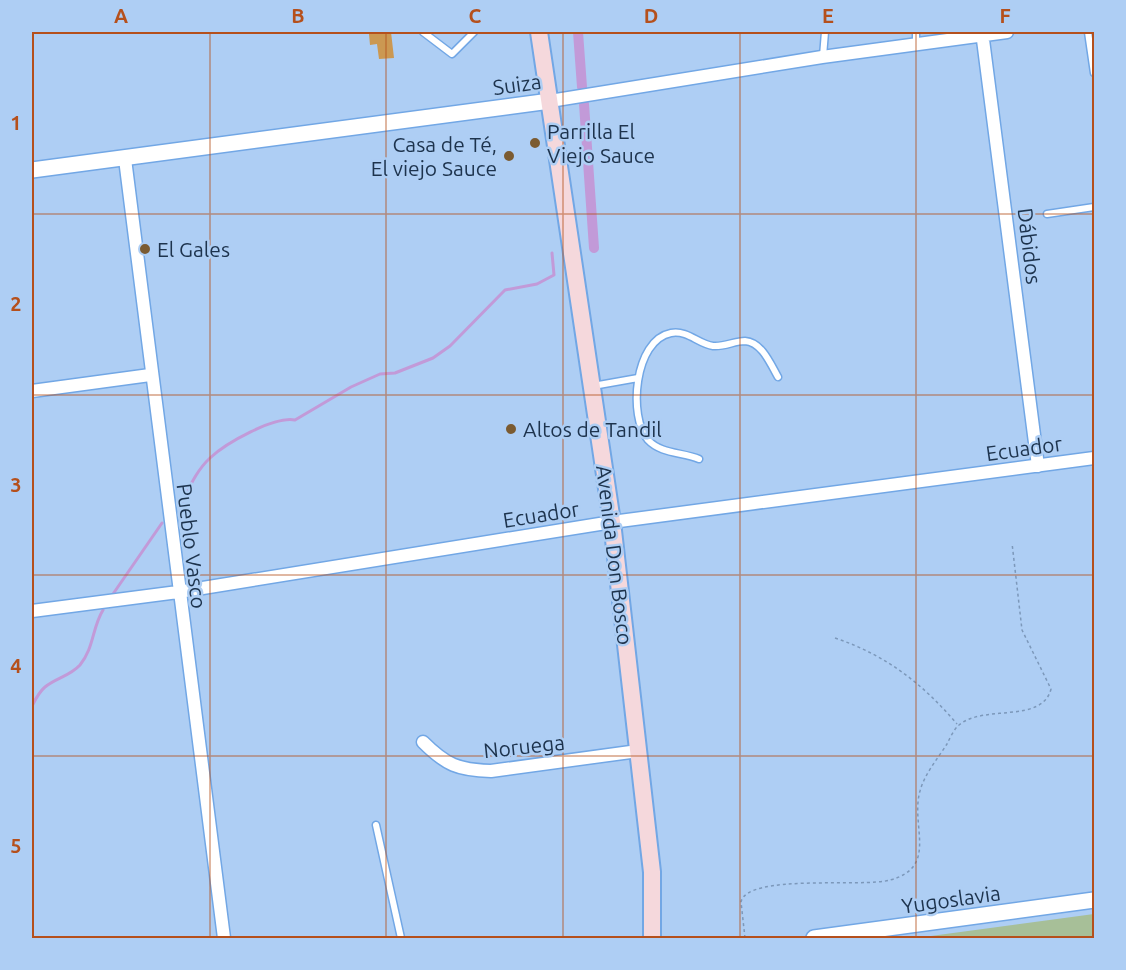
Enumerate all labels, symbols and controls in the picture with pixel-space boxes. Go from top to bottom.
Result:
text: A [114,4,128,27]
text: B [291,4,305,27]
text: C [469,4,482,27]
text: D [644,4,658,27]
text: E [822,4,834,27]
text: F [999,4,1011,27]
street label: Suiza [491,69,543,99]
text: 1 [10,111,22,134]
place label: Parrilla El Viejo Sauce [547,119,655,167]
place label: Casa de Té, El viejo Sauce [371,132,497,180]
marker: Parrilla El Viejo Sauce [528,136,542,150]
marker: Casa de Té, El viejo Sauce [502,149,516,163]
street label: Dábidos [1013,206,1047,286]
place label: El Gales [157,237,230,261]
marker: El Gales [138,242,152,256]
text: 2 [10,292,22,315]
place label: Altos de Tandil [523,417,662,441]
marker: Altos de Tandil [504,422,518,436]
street label: Ecuador [984,431,1064,465]
street label: Avenida Don Bosco [592,464,638,646]
text: 3 [10,473,22,496]
street label: Pueblo Vasco [172,482,212,610]
street label: Ecuador [501,496,581,532]
text: 4 [10,654,22,677]
street label: Noruega [482,730,566,762]
text: 5 [10,834,22,857]
street label: Yugoslavia [900,880,1002,918]

